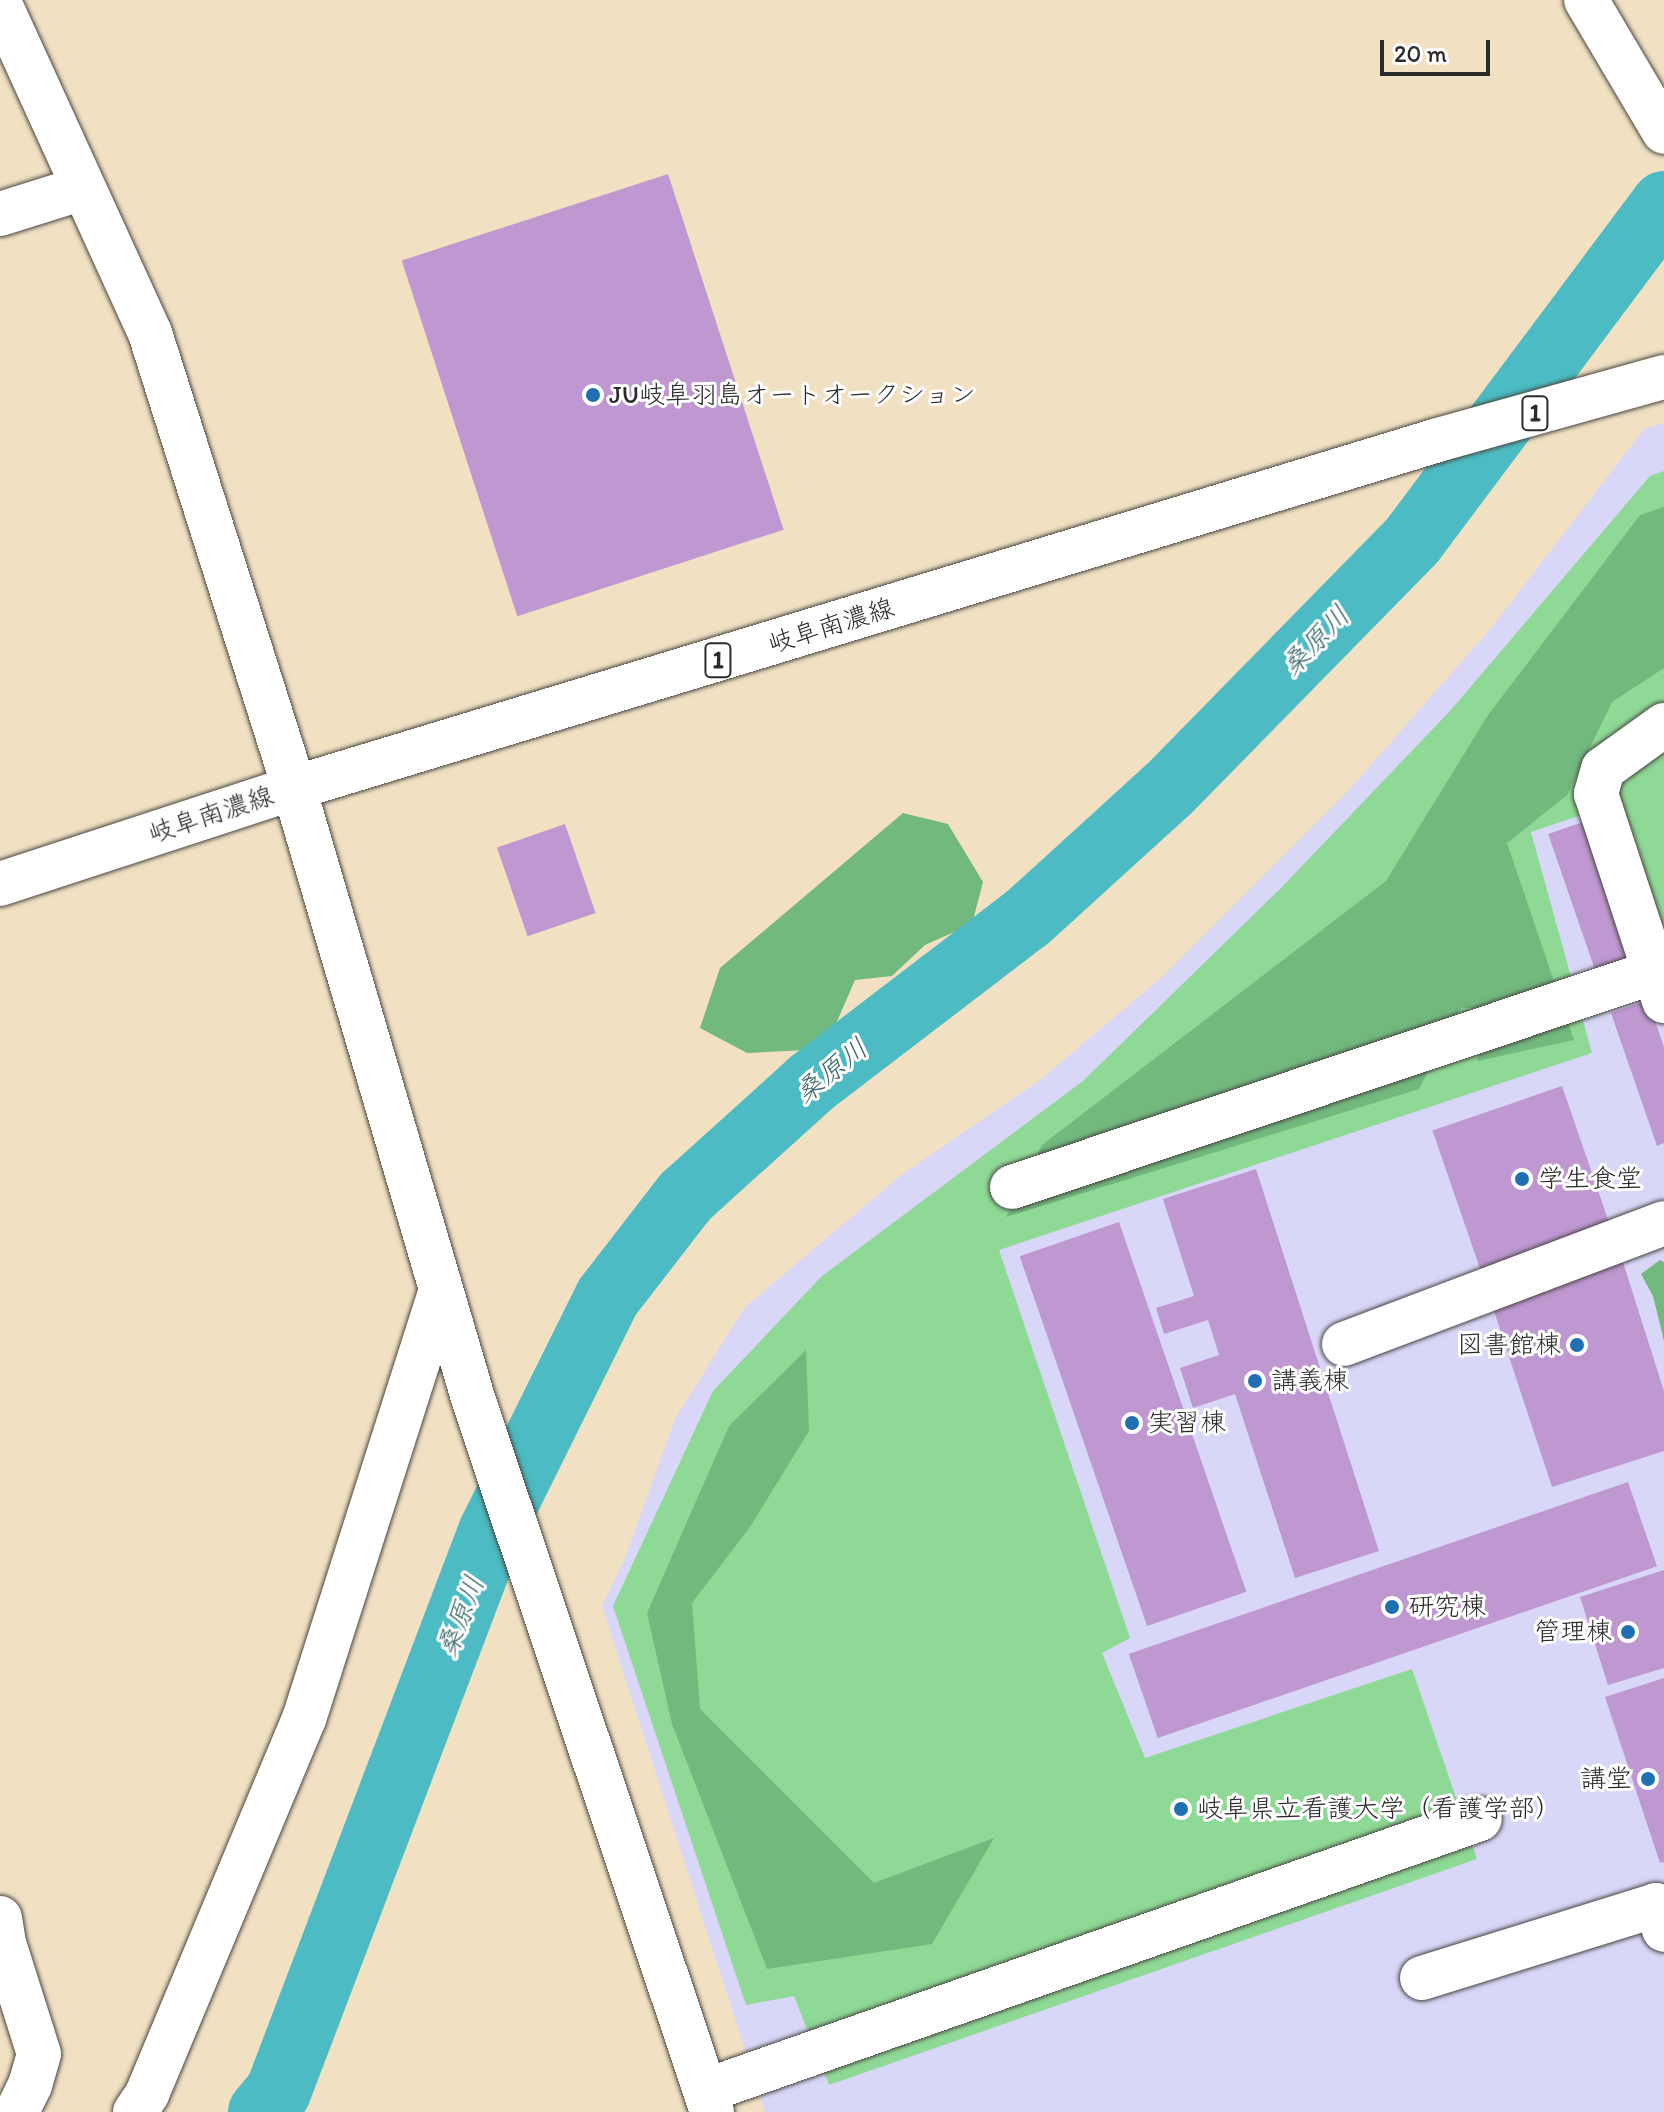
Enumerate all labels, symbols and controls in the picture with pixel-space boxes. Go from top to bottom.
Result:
scale bar [1384,24,1494,74]
text: 20 m [1394,39,1447,68]
place label: JU岐阜羽島オートオークション [609,379,977,411]
marker: JU岐阜羽島オートオークション [584,386,602,404]
road number: 1 [1521,393,1549,433]
street label: 岐阜南濃線 [764,592,898,660]
water label: 桑原川 [1274,598,1356,682]
road number: 1 [704,640,732,680]
street label: 岐阜南濃線 [144,780,278,850]
water label: 桑原川 [788,1031,874,1109]
place label: 学生食堂 [1538,1163,1642,1195]
marker: 学生食堂 [1513,1170,1531,1188]
place label: 図書館棟 [1457,1329,1561,1361]
marker: 図書館棟 [1568,1336,1586,1354]
place label: 講義棟 [1271,1365,1349,1397]
marker: 講義棟 [1246,1372,1264,1390]
place label: 実習棟 [1148,1407,1226,1439]
marker: 実習棟 [1123,1414,1141,1432]
water label: 桑原川 [429,1571,491,1661]
place label: 研究棟 [1408,1591,1486,1623]
marker: 研究棟 [1383,1598,1401,1616]
place label: 管理棟 [1534,1616,1612,1648]
marker: 管理棟 [1619,1623,1637,1641]
place label: 講堂 [1580,1763,1632,1795]
marker: 講堂 [1639,1770,1657,1788]
place label: 岐阜県立看護大学（看護学部） [1197,1793,1561,1825]
marker: 岐阜県立看護大学（看護学部） [1172,1800,1190,1818]

